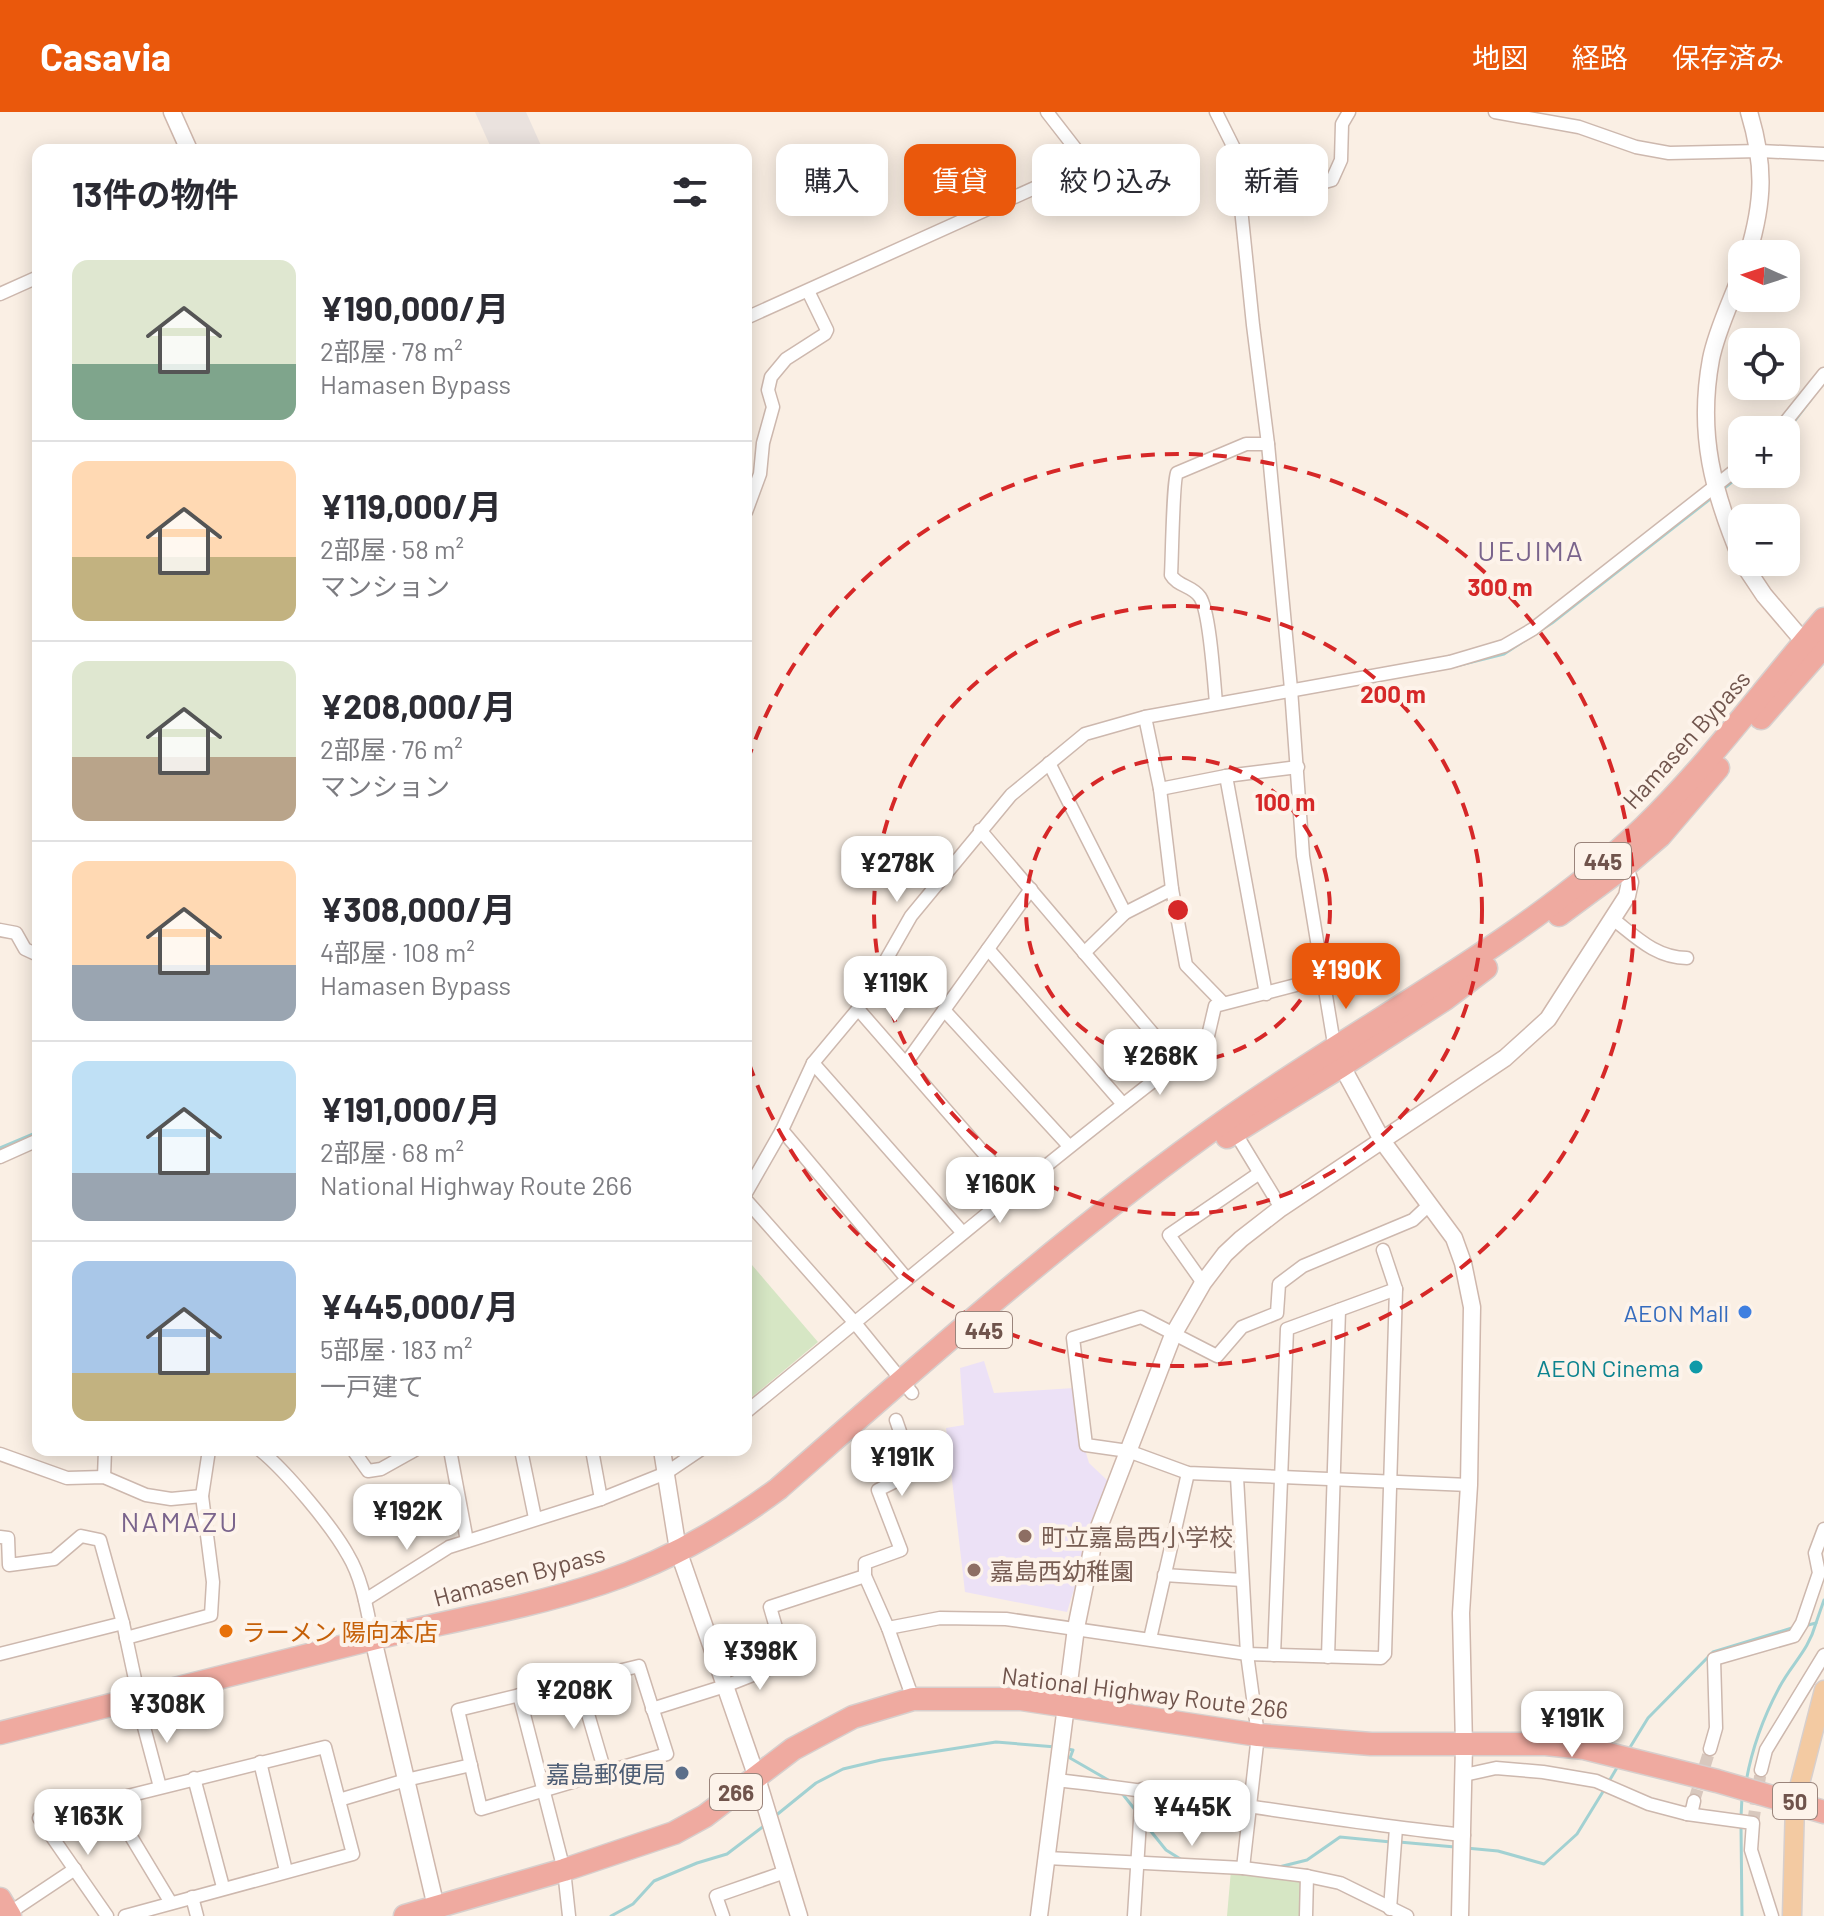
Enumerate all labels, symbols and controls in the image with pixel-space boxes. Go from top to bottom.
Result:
text: Casavia [40,33,171,79]
text: 地図 [1472,40,1528,74]
text: 経路 [1572,40,1628,74]
text: 保存済み [1672,40,1784,74]
chip: 購入 [776,144,888,216]
chip: 賃貸 [904,144,1016,216]
chip: 絞り込み [1032,144,1200,216]
chip: 新着 [1216,144,1328,216]
icon: filters [668,170,712,214]
text: 13件の物件 [72,173,238,214]
north arrow [1728,240,1800,312]
map controls [1728,240,1800,576]
text: ¥190,000/月 [320,287,509,328]
icon: home [136,292,232,388]
button: locate [1728,328,1800,400]
text: 2部屋 · 78 m² [320,335,463,366]
text: Hamasen Bypass [320,368,511,399]
button: + [1728,416,1800,488]
text: ¥119,000/月 [320,485,502,526]
icon: home [136,493,232,589]
button: − [1728,504,1800,576]
text: 2部屋 · 58 m² [320,533,464,564]
district label: UEJIMA [1477,533,1585,567]
text: マンション [320,570,450,601]
text: 300 m [1467,572,1533,601]
street label: Hamasen Bypass [1616,664,1756,814]
text: 200 m [1360,679,1426,708]
text: ¥208,000/月 [320,685,517,726]
icon: home [136,693,232,789]
text: 2部屋 · 76 m² [320,733,463,764]
text: マンション [320,770,450,801]
text: 100 m [1255,787,1315,816]
pin: ¥278K [841,836,953,904]
road number: 445 [1575,843,1631,879]
text: ¥278K [859,846,935,877]
text: ¥308,000/月 [320,888,516,929]
icon: home [136,893,232,989]
centre of rings [1164,896,1192,924]
text: 4部屋 · 108 m² [320,936,475,967]
pin: ¥190K [1290,943,1402,1011]
text: ¥190K [1310,953,1382,984]
pin: ¥119K [839,956,951,1024]
text: ¥119K [862,966,928,997]
text: Hamasen Bypass [320,969,511,1000]
pin: ¥268K [1104,1029,1216,1097]
text: ¥268K [1122,1039,1198,1070]
text: ¥191,000/月 [320,1088,501,1129]
icon: home [136,1093,232,1189]
text: 2部屋 · 68 m² [320,1136,464,1167]
pin: ¥160K [944,1157,1056,1225]
text: ¥160K [964,1167,1036,1198]
text: National Highway Route 266 [320,1169,632,1200]
text: ¥445,000/月 [320,1285,519,1326]
icon: home [136,1293,232,1389]
place label: AEON Mall [1623,1298,1729,1327]
marker: AEON Mall [1736,1303,1754,1321]
road number: 445 [956,1312,1012,1348]
text: 5部屋 · 183 m² [320,1333,472,1364]
place label: AEON Cinema [1537,1353,1680,1382]
marker: AEON Cinema [1687,1358,1705,1376]
text: 一戸建て [320,1370,424,1401]
pin: ¥191K [846,1430,958,1498]
text: ¥191K [869,1440,935,1471]
pin: ¥192K [351,1484,463,1552]
text: ¥192K [371,1494,443,1525]
district label: NAMAZU [120,1504,240,1538]
place label: 町立嘉島西小学校 [1041,1522,1233,1551]
marker: 町立嘉島西小学校 [1016,1527,1034,1545]
street label: Hamasen Bypass [430,1538,608,1612]
place label: 嘉島西幼稚園 [990,1556,1134,1585]
marker: 嘉島西幼稚園 [965,1561,983,1579]
place label: ラーメン 陽向本店 [242,1617,438,1646]
marker: ラーメン 陽向本店 [217,1622,235,1640]
pin: ¥398K [704,1624,816,1692]
text: ¥398K [722,1634,798,1665]
street label: National Highway Route 266 [1000,1660,1290,1724]
pin: ¥208K [518,1663,630,1731]
text: ¥208K [535,1673,613,1704]
pin: ¥308K [111,1677,223,1745]
text: ¥308K [128,1687,206,1718]
pin: ¥191K [1516,1691,1628,1759]
text: ¥191K [1539,1701,1605,1732]
place label: 嘉島郵便局 [546,1759,666,1788]
marker: 嘉島郵便局 [673,1764,691,1782]
road number: 266 [710,1774,762,1810]
pin: ¥445K [1136,1780,1248,1848]
road number: 50 [1773,1783,1817,1819]
pin: ¥163K [32,1789,144,1857]
text: ¥445K [1152,1790,1232,1821]
text: ¥163K [52,1799,124,1830]

